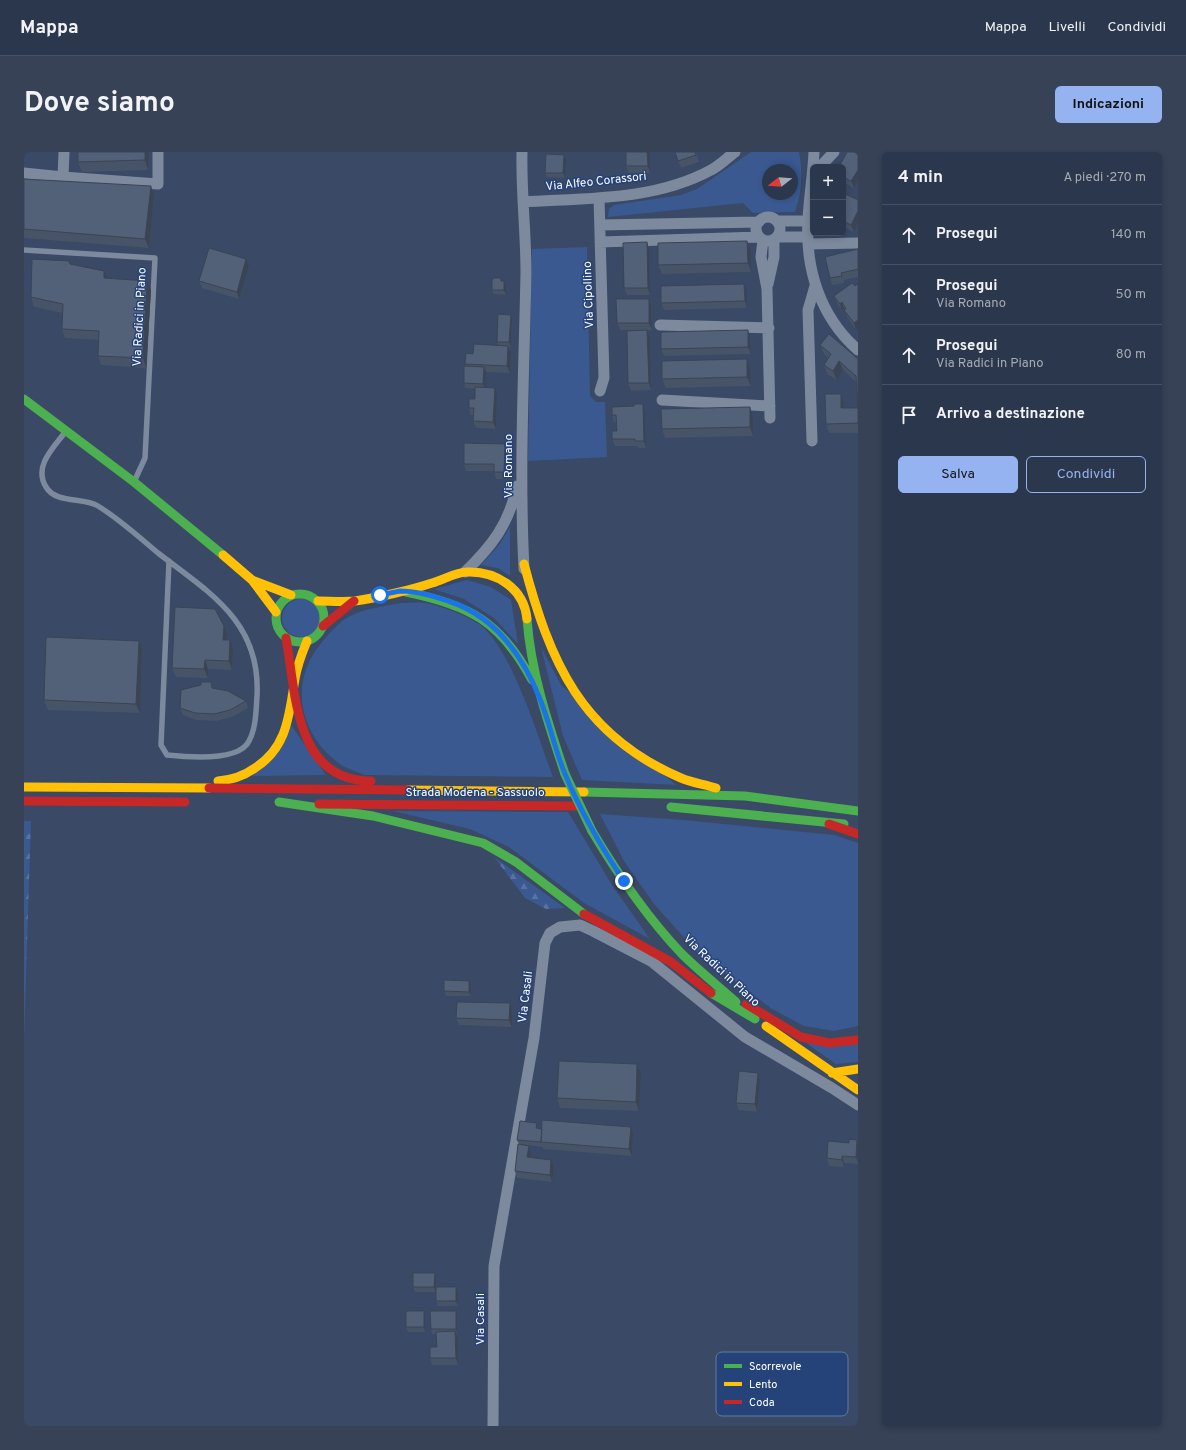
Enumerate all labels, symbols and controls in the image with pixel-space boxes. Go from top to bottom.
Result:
text: Mappa [20,16,79,40]
text: Mappa [985,19,1027,36]
text: Livelli [1049,19,1085,36]
text: Condividi [1107,19,1166,36]
text: Dove siamo [24,86,175,122]
button: Indicazioni [1055,86,1162,123]
north arrow [762,164,798,200]
map controls [810,164,846,236]
button: + [810,164,846,200]
text: 4 min [898,167,943,189]
street label: Via Alfeo Corassori [545,169,647,195]
text: A piedi · 270 m [1063,170,1146,186]
button: − [810,200,846,236]
icon: ahead [898,224,920,246]
text: Prosegui [936,225,997,244]
text: 140 m [1111,227,1146,243]
street label: Via Cipollino [580,261,598,329]
street label: Via Radici in Piano [129,267,151,367]
text: Prosegui [936,277,997,296]
icon: ahead [898,284,920,306]
text: 50 m [1116,287,1146,303]
text: Via Romano [936,296,1006,312]
text: Prosegui [936,337,997,356]
icon: ahead [898,344,920,366]
text: 80 m [1116,347,1146,363]
text: Via Radici in Piano [936,356,1044,372]
icon: arrive [898,404,920,426]
text: Arrivo a destinazione [936,405,1085,424]
street label: Via Romano [501,433,517,498]
button: Salva [898,456,1018,493]
button: Condividi [1026,456,1146,493]
route start [371,586,389,604]
street label: Strada Modena - Sassuolo [405,785,545,801]
route end [615,872,633,890]
street label: Via Radici in Piano [679,931,763,1011]
street label: Via Casali [515,970,537,1024]
street label: Via Casali [473,1293,489,1345]
legend [716,1352,848,1416]
text: Scorrevole [749,1360,802,1374]
text: Lento [749,1378,777,1392]
text: Coda [749,1396,775,1410]

